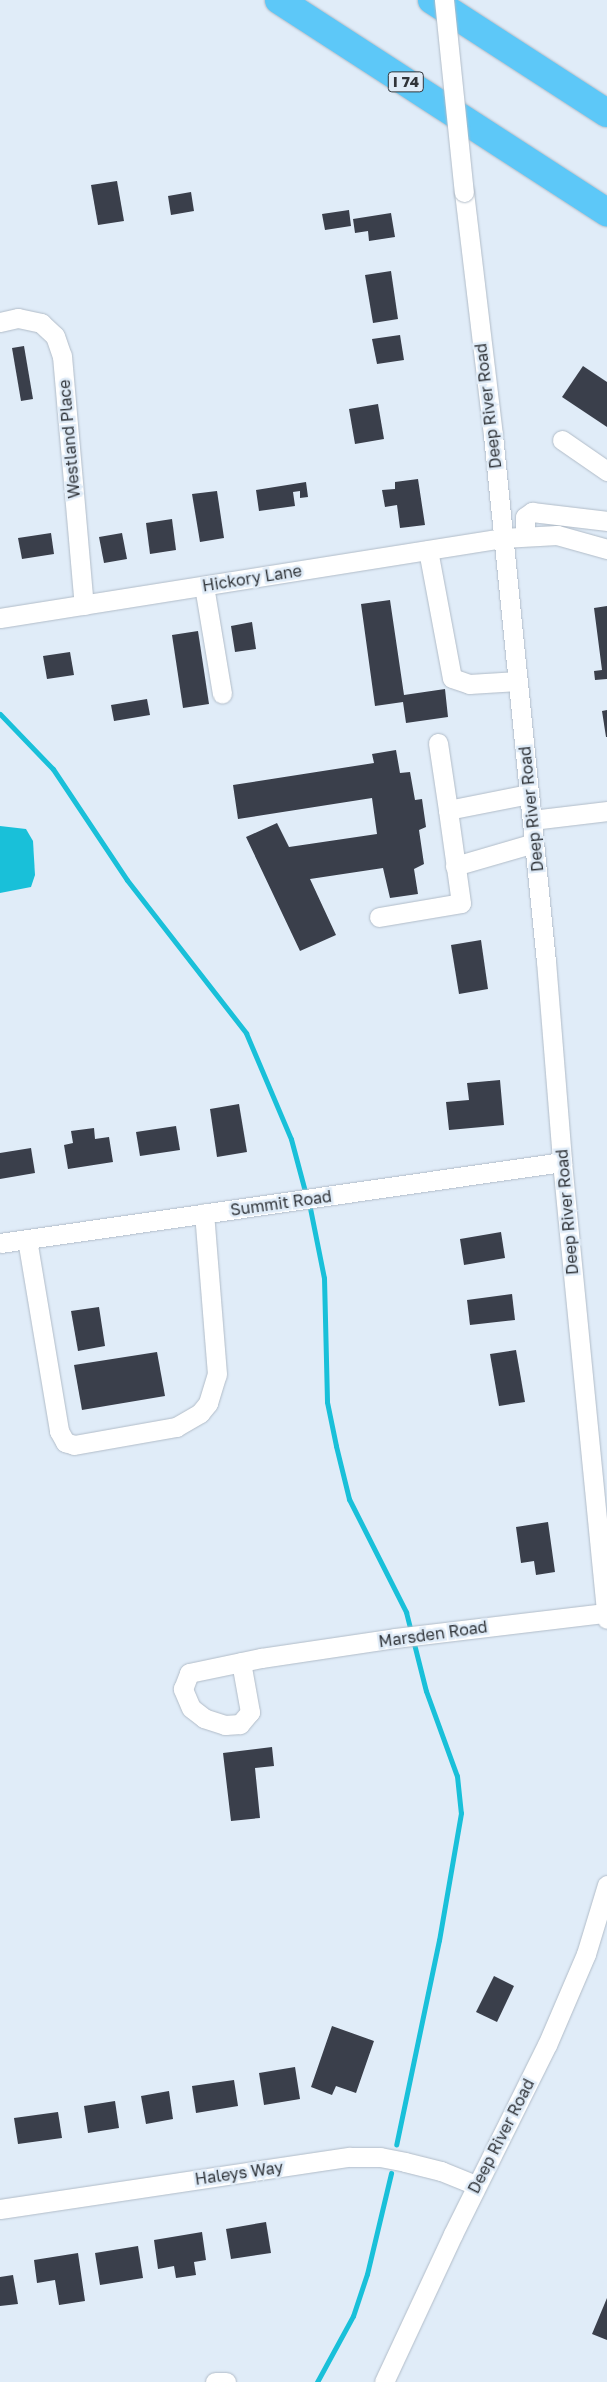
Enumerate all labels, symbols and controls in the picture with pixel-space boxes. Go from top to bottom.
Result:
road number: I 74 [387,70,425,94]
street label: Deep River Road [471,342,505,470]
street label: Westland Place [54,379,84,499]
street label: Hickory Lane [201,561,303,595]
street label: Deep River Road [515,745,547,873]
street label: Deep River Road [552,1148,582,1276]
street label: Summit Road [229,1186,333,1220]
street label: Marsden Road [377,1617,489,1651]
street label: Deep River Road [464,2075,538,2197]
street label: Haleys Way [194,2157,284,2189]

